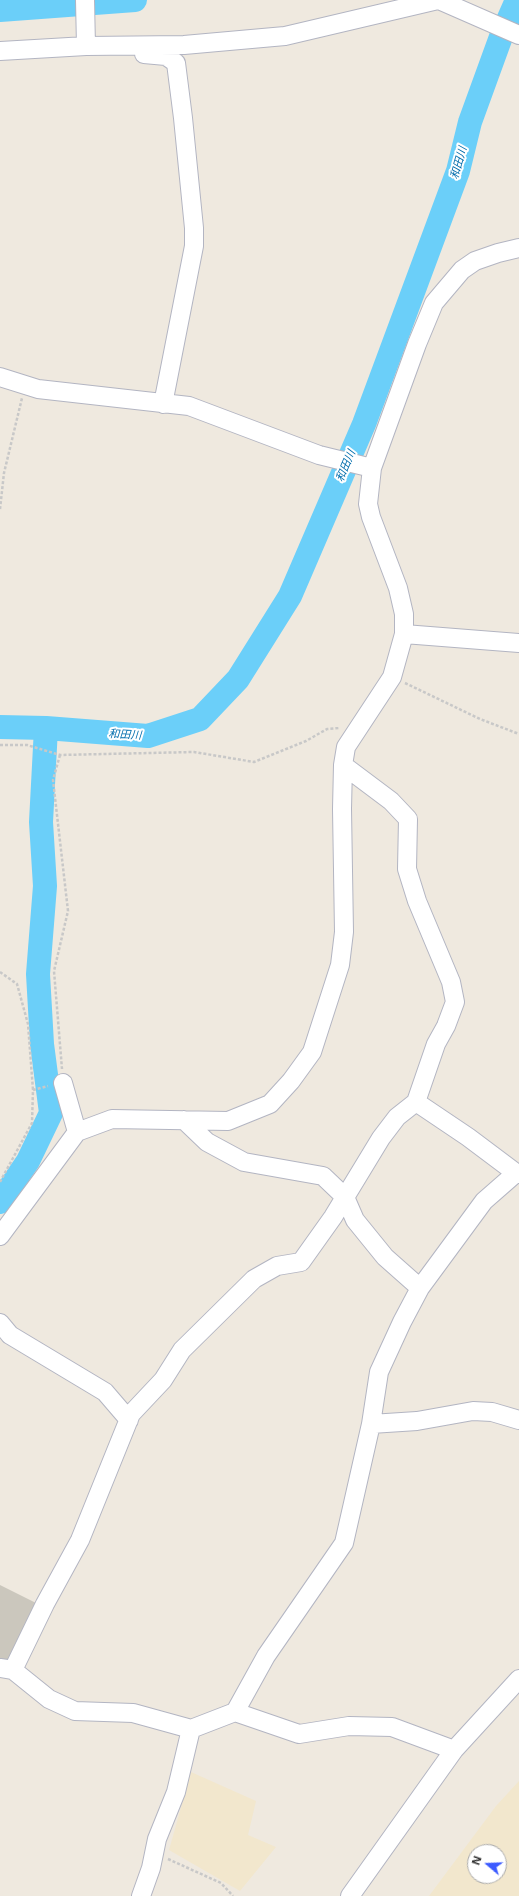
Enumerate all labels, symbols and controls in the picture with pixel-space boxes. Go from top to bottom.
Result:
water label: 和田川 [448,145,470,181]
water label: 和田川 [333,448,359,484]
water label: 和田川 [108,728,142,742]
north arrow [467,1844,507,1884]
text: N [468,1854,485,1867]

